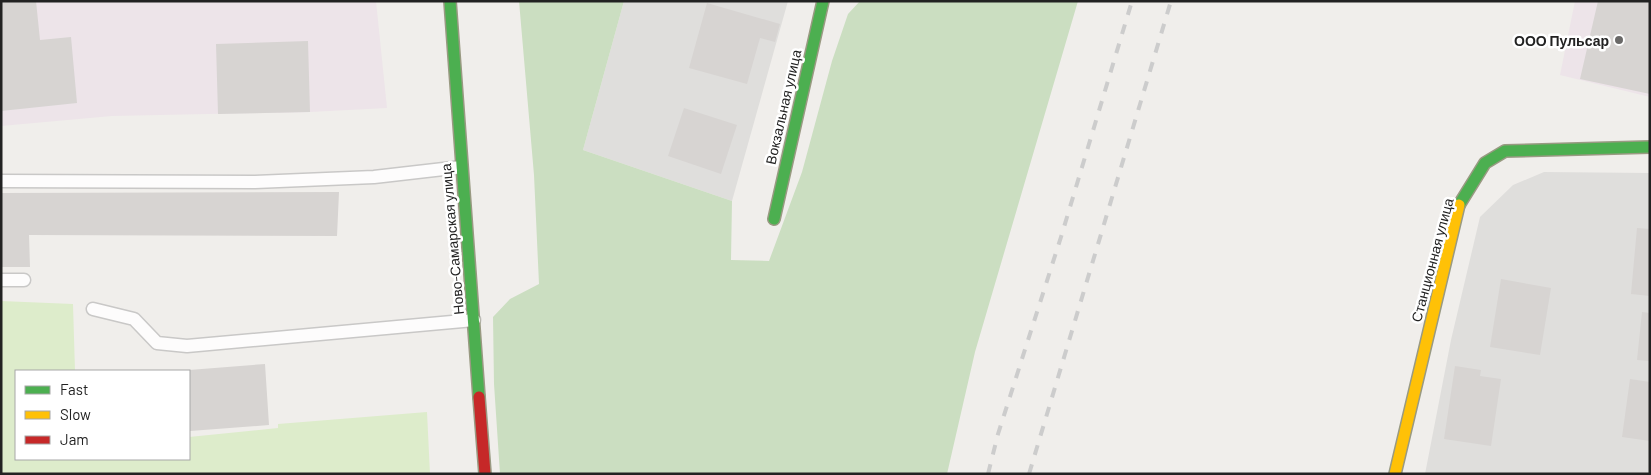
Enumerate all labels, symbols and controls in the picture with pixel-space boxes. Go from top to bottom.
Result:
place label: ООО Пульсар [1514,32,1609,49]
marker: ООО Пульсар [1613,34,1625,46]
street label: Вокзальная улица [762,48,805,166]
street label: Ново-Самарская улица [437,162,467,315]
street label: Станционная улица [1407,196,1457,324]
legend [15,370,190,460]
text: Fast [60,380,88,398]
text: Slow [60,405,91,423]
text: Jam [60,430,89,448]

